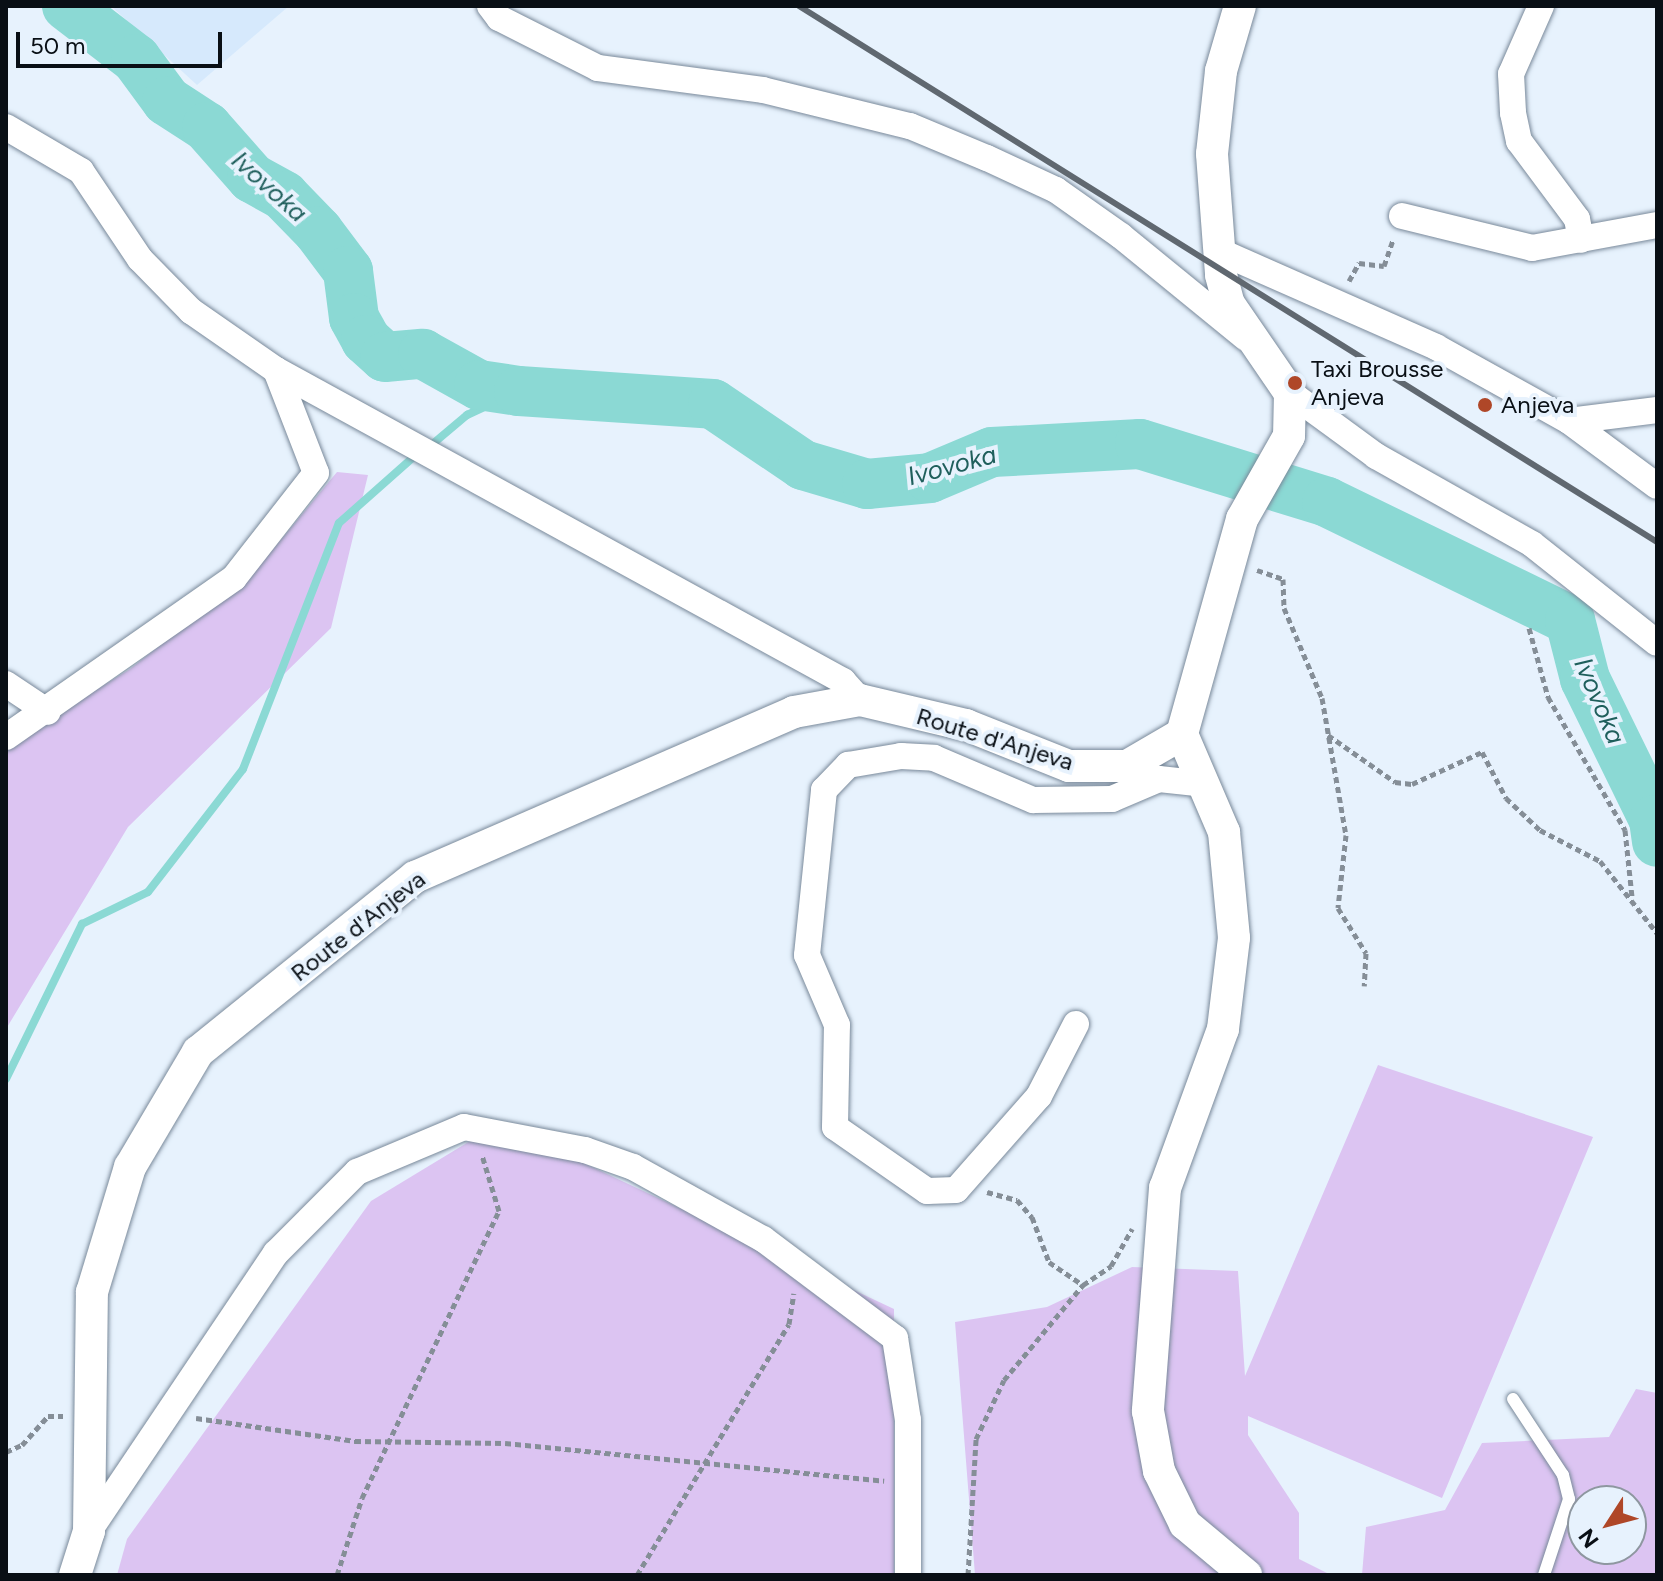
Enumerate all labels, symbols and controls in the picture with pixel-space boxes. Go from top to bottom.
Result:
scale bar [20,16,226,66]
text: 50 m [30,31,86,60]
water label: Ivovoka [225,145,313,229]
place label: Taxi Brousse Anjeva [1311,355,1443,411]
marker: Taxi Brousse Anjeva [1286,374,1304,392]
place label: Anjeva [1501,391,1574,419]
marker: Anjeva [1476,396,1494,414]
water label: Ivovoka [904,439,1000,493]
water label: Ivovoka [1567,653,1631,749]
street label: Route d'Anjeva [913,701,1077,777]
street label: Route d'Anjeva [285,865,431,987]
north arrow [1567,1485,1647,1565]
text: N [1573,1523,1605,1553]

